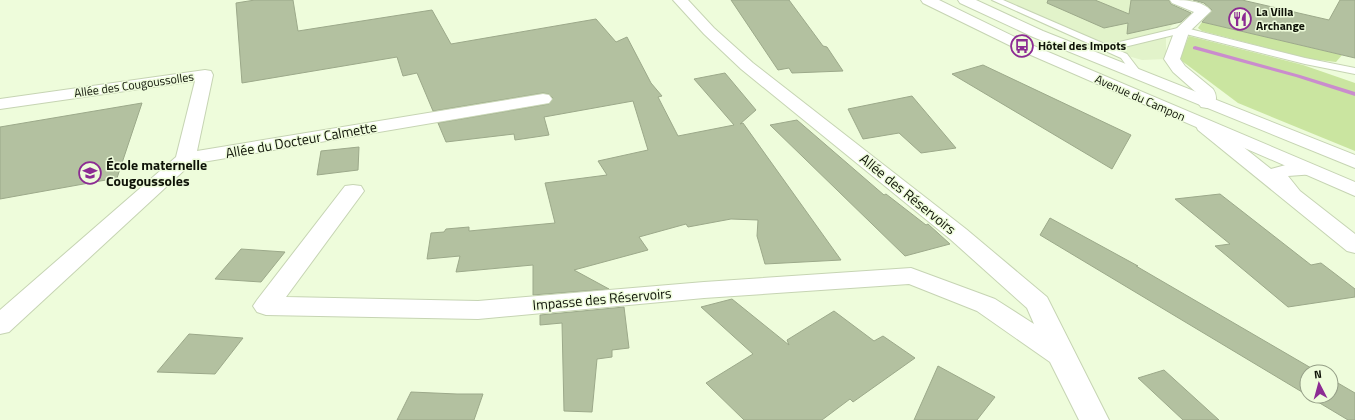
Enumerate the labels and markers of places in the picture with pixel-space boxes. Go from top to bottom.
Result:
place label: La Villa Archange [1256,2,1305,35]
restaurant icon: La Villa Archange [1227,6,1253,32]
bus stop icon: Hôtel des Impots [1009,33,1035,59]
place label: Hôtel des Impots [1038,36,1127,55]
place label: École maternelle Cougoussoles [106,154,207,191]
school or university icon: École maternelle Cougoussoles [77,160,103,186]

